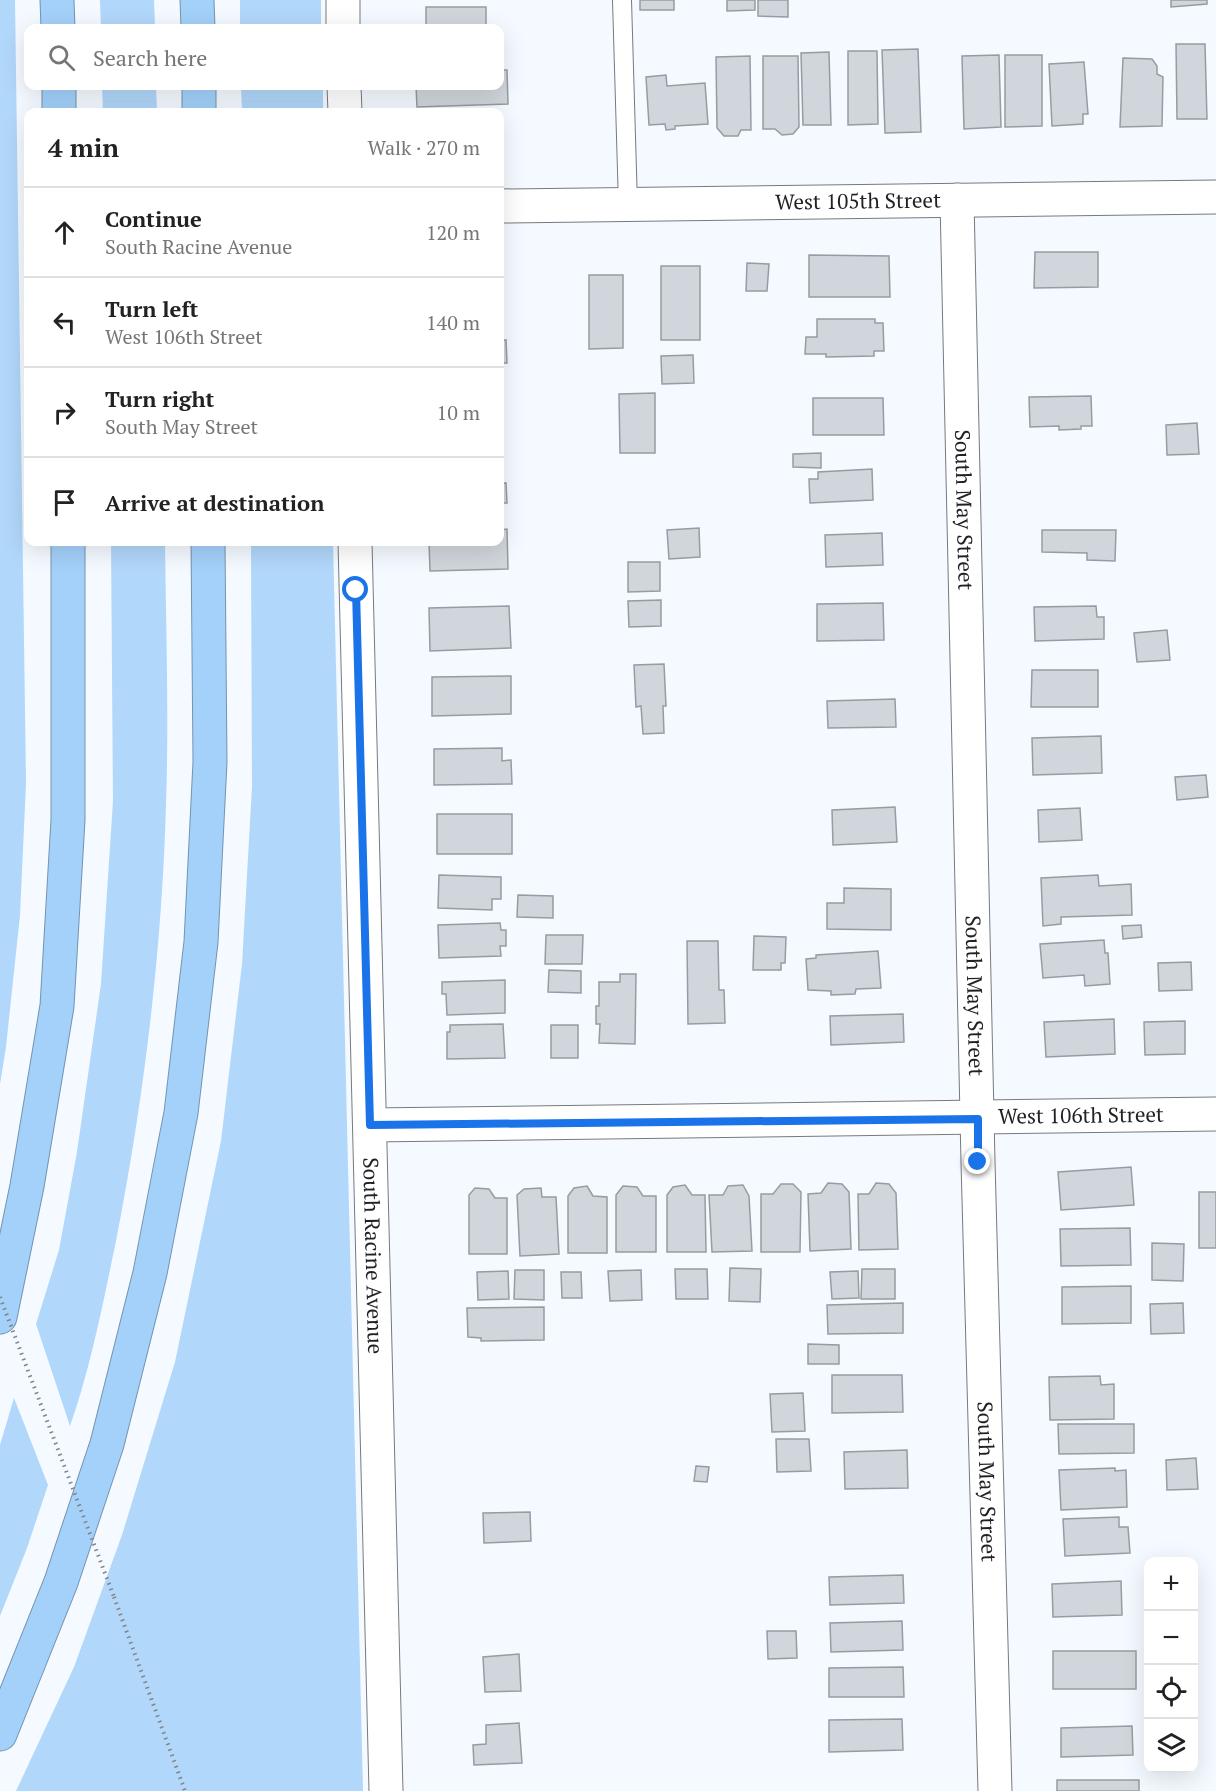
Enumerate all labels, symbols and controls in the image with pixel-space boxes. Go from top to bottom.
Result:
search box [24,24,504,90]
icon: search [45,41,78,74]
text: Search here [93,43,207,72]
text: 4 min [48,130,119,164]
text: Walk · 270 m [368,134,480,161]
street label: West 105th Street [775,185,941,216]
text: Continue [105,204,202,233]
icon: ahead [48,216,81,249]
text: 120 m [426,219,480,246]
text: South Racine Avenue [105,233,292,260]
text: Turn left [105,294,198,323]
icon: left [48,306,81,339]
text: 140 m [426,309,480,336]
text: West 106th Street [105,323,263,350]
text: Turn right [105,384,214,413]
icon: right [48,396,81,429]
text: 10 m [437,399,480,426]
text: South May Street [105,413,258,440]
street label: South May Street [949,429,981,591]
icon: arrive [48,486,81,519]
text: Arrive at destination [105,488,324,517]
route start [342,576,368,602]
street label: South May Street [960,915,991,1077]
street label: West 106th Street [998,1100,1164,1130]
route end [964,1148,990,1174]
street label: South Racine Avenue [357,1157,390,1355]
street label: South May Street [971,1401,1004,1563]
map controls [1144,1557,1198,1773]
button: + [1144,1557,1198,1611]
button: − [1144,1611,1198,1665]
button: locate [1144,1665,1198,1719]
button: layers [1144,1719,1198,1773]

